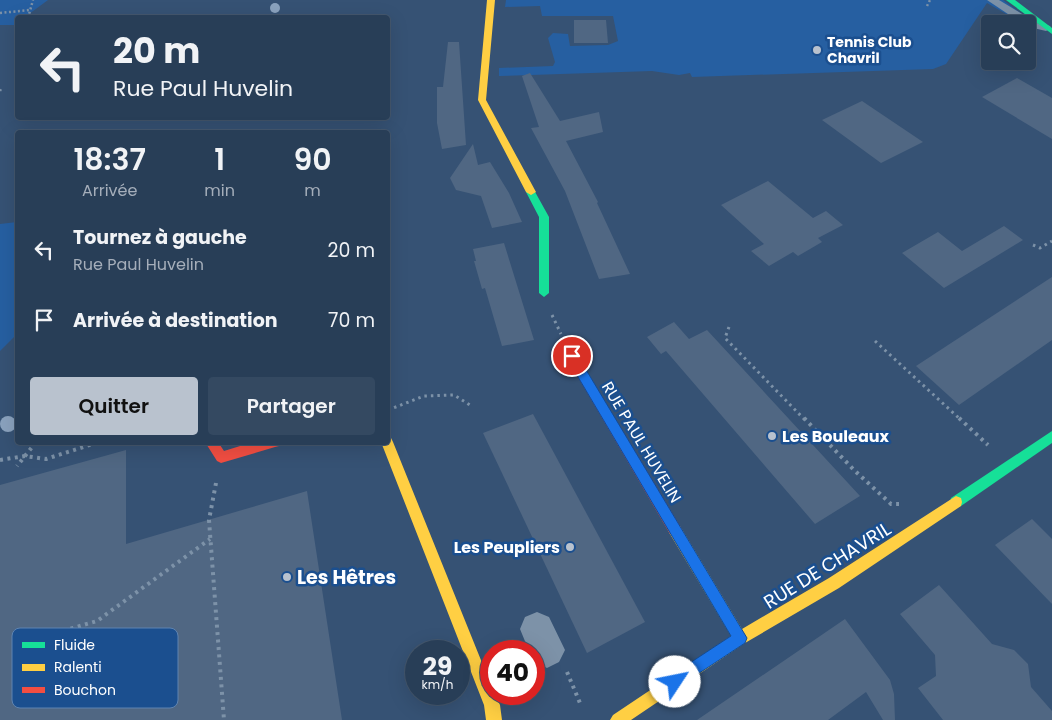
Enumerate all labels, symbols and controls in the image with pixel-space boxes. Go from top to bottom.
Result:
map controls [981,15,1036,70]
button: search [981,15,1036,70]
text: 20 m [113,26,200,75]
place label: Tennis Club Chavril [827,32,912,68]
icon: left [30,35,95,100]
marker: Tennis Club Chavril [811,44,823,56]
text: Rue Paul Huvelin [113,73,293,104]
text: 18:37 [73,138,146,181]
text: 1 [214,138,225,181]
text: 90 [293,138,332,181]
text: Arrivée [82,179,137,202]
text: min [204,179,235,202]
text: m [304,179,321,202]
text: Tournez à gauche [73,224,247,251]
icon: left [30,236,58,264]
text: 20 m [327,237,375,264]
text: Rue Paul Huvelin [73,253,204,276]
icon: arrive [30,306,58,334]
text: Arrivée à destination [73,307,278,334]
text: 70 m [328,307,375,334]
pin [551,335,593,377]
icon: arrive [558,342,586,370]
button: Quitter [30,377,198,435]
button: Partager [208,377,375,435]
street label: RUE PAUL HUVELIN [596,377,687,507]
place label: Les Bouleaux [782,425,890,448]
marker: Les Bouleaux [766,430,778,442]
street label: RUE DE CHAVRIL [758,515,896,615]
place label: Les Peupliers [454,536,560,559]
marker: Les Peupliers [564,541,576,553]
place label: Les Hêtres [297,564,396,591]
marker: Les Hêtres [281,571,293,583]
legend [12,628,178,708]
text: Fluide [54,635,95,655]
speed limit sign: 40 [480,640,545,705]
text: 29 [423,649,452,684]
position arrow [648,655,700,707]
text: Ralenti [54,657,102,677]
text: km/h [422,676,453,693]
text: Bouchon [54,680,116,700]

